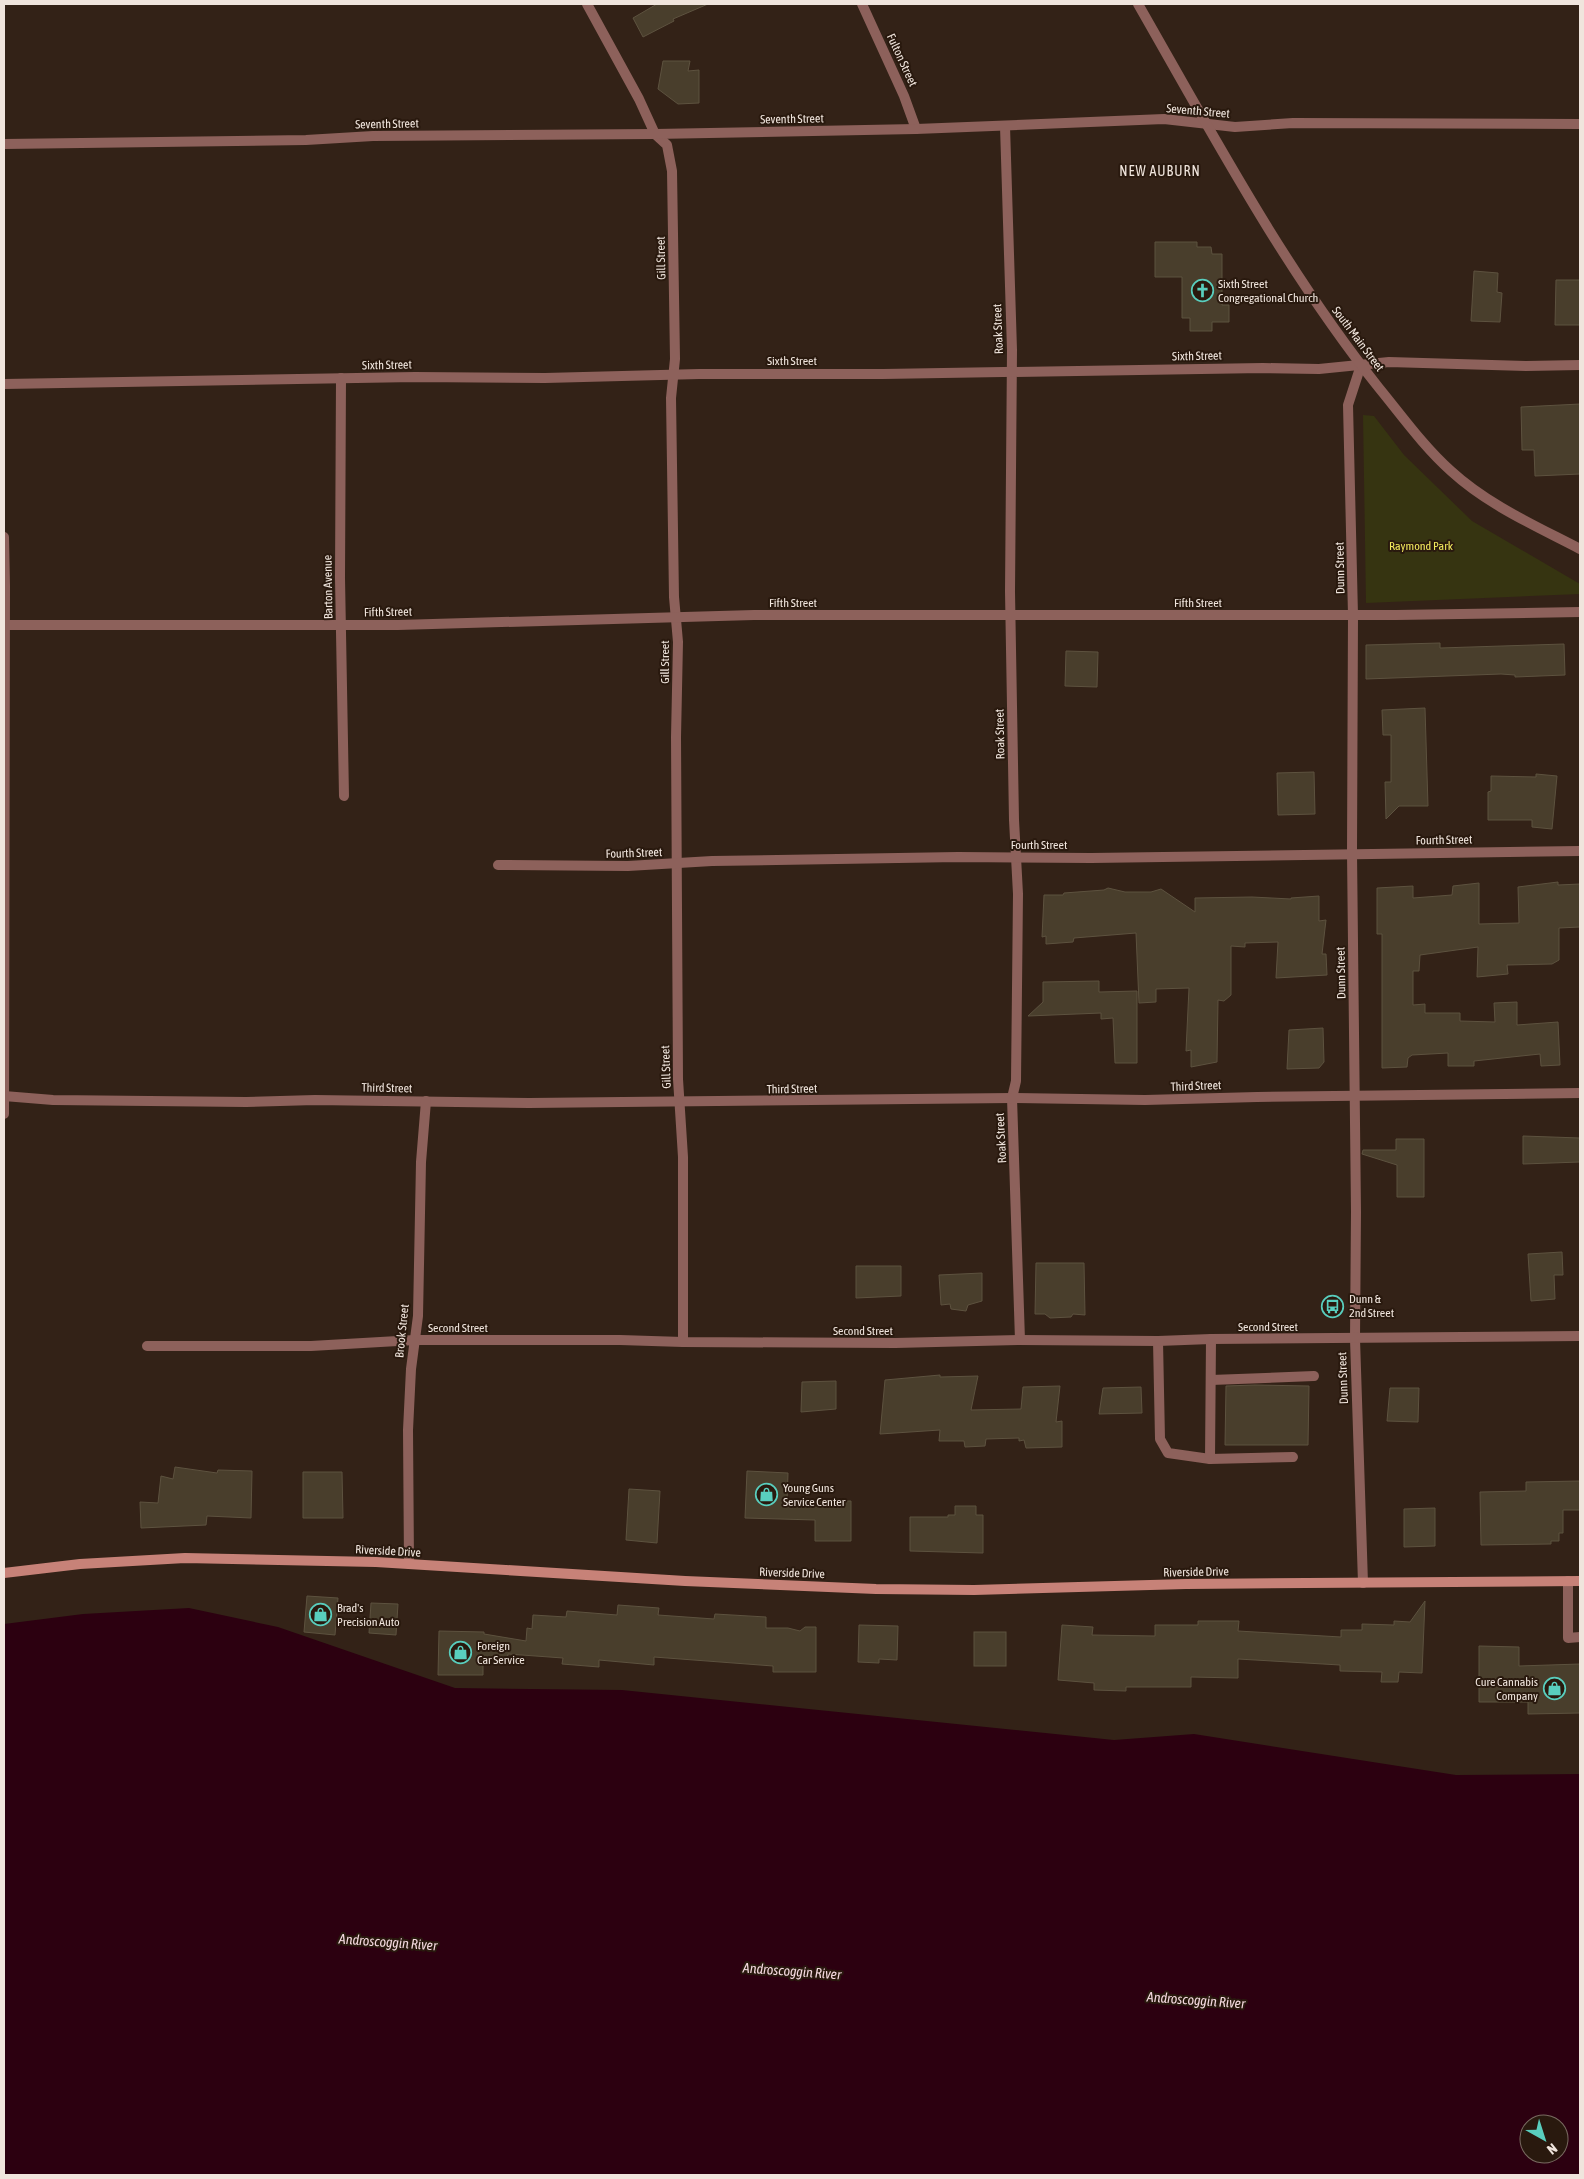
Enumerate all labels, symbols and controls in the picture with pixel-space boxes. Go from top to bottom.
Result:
street label: Fulton Street [884,31,921,89]
street label: Seventh Street [1166,101,1231,121]
street label: Seventh Street [760,111,825,127]
street label: Seventh Street [355,116,420,132]
district label: NEW AUBURN [1119,163,1201,179]
street label: Gill Street [654,236,668,280]
place label: Sixth Street Congregational Church [1218,277,1318,305]
church icon: Sixth Street Congregational Church [1190,279,1214,303]
street label: Roak Street [990,303,1006,354]
street label: South Main Street [1329,304,1387,375]
street label: Sixth Street [1172,349,1223,363]
street label: Sixth Street [767,354,817,368]
street label: Sixth Street [362,358,413,372]
park label: Raymond Park [1389,539,1454,553]
street label: Dunn Street [1333,541,1347,594]
street label: Barton Avenue [320,555,336,619]
street label: Fifth Street [769,596,818,610]
street label: Fifth Street [1174,596,1223,610]
street label: Fifth Street [364,605,413,619]
street label: Gill Street [658,640,672,684]
street label: Roak Street [993,708,1007,759]
street label: Fourth Street [1416,832,1473,847]
street label: Fourth Street [1011,838,1068,852]
street label: Fourth Street [605,845,663,861]
street label: Dunn Street [1334,946,1348,999]
street label: Gill Street [658,1044,674,1089]
street label: Third Street [1170,1078,1222,1094]
street label: Third Street [361,1081,413,1095]
street label: Third Street [766,1082,818,1096]
street label: Roak Street [993,1112,1009,1164]
place label: Dunn & 2nd Street [1349,1292,1395,1320]
bus stop icon: Dunn & 2nd Street [1321,1294,1345,1318]
street label: Brook Street [392,1303,412,1358]
street label: Second Street [1238,1320,1299,1334]
street label: Second Street [428,1321,489,1335]
street label: Second Street [833,1324,894,1338]
street label: Dunn Street [1335,1351,1351,1404]
place label: Young Guns Service Center [783,1481,846,1509]
shop icon: Young Guns Service Center [755,1483,779,1507]
street label: Riverside Drive [355,1542,421,1560]
street label: Riverside Drive [1163,1564,1229,1580]
street label: Riverside Drive [759,1565,825,1581]
place label: Brad's Precision Auto [337,1601,400,1629]
shop icon: Brad's Precision Auto [309,1603,333,1627]
place label: Foreign Car Service [477,1639,525,1667]
shop icon: Foreign Car Service [449,1641,473,1665]
place label: Cure Cannabis Company [1475,1675,1538,1703]
shop icon: Cure Cannabis Company [1542,1677,1566,1701]
water label: Androscoggin River [337,1931,439,1953]
water label: Androscoggin River [741,1960,843,1982]
water label: Androscoggin River [1145,1989,1247,2011]
north arrow [1519,2114,1569,2164]
text: N [1544,2140,1560,2158]

